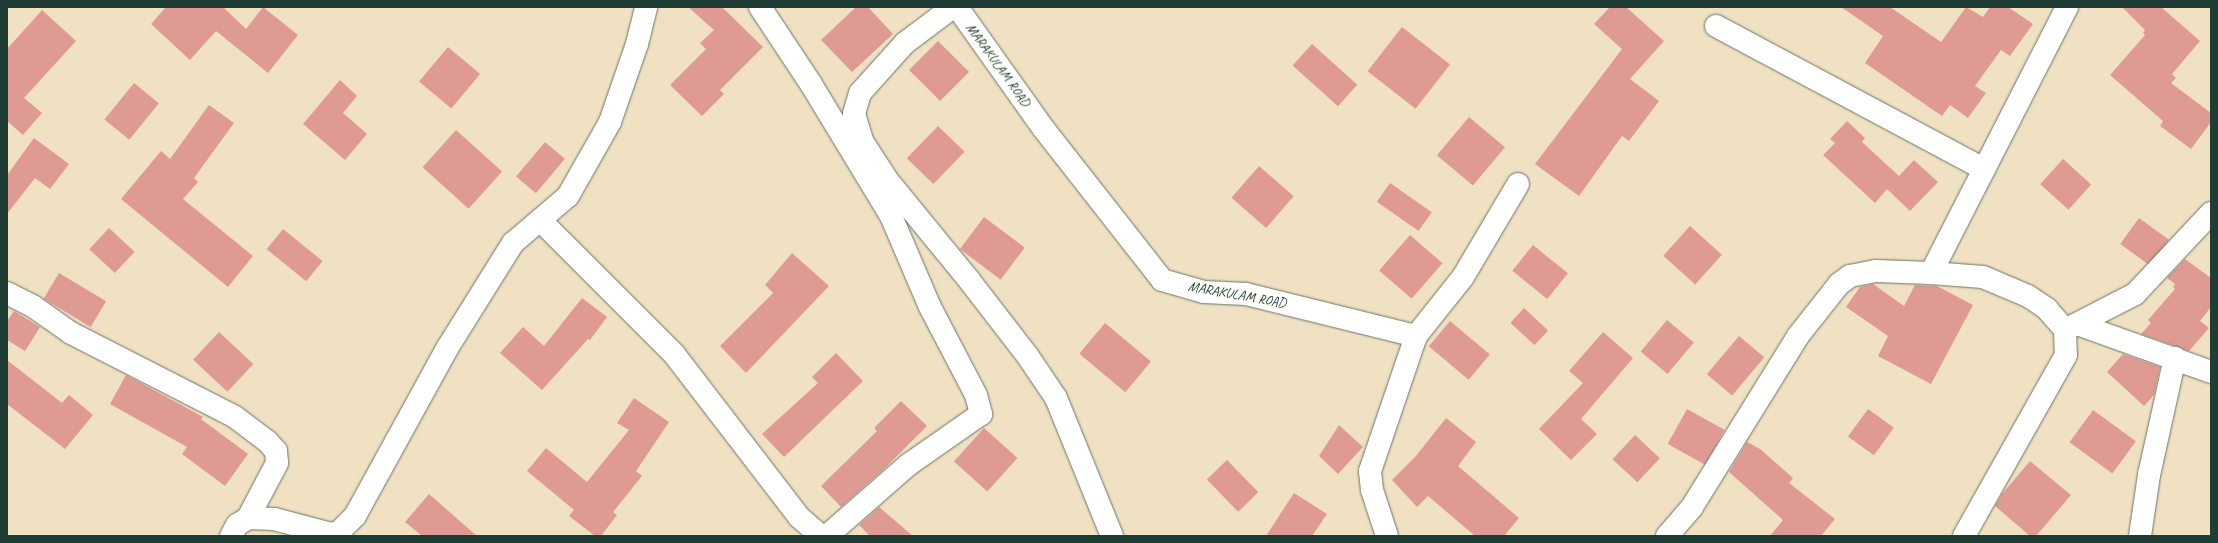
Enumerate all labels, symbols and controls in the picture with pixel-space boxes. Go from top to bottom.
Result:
street label: MARAKULAM ROAD [962,19,1034,111]
street label: MARAKULAM ROAD [1186,278,1288,312]

